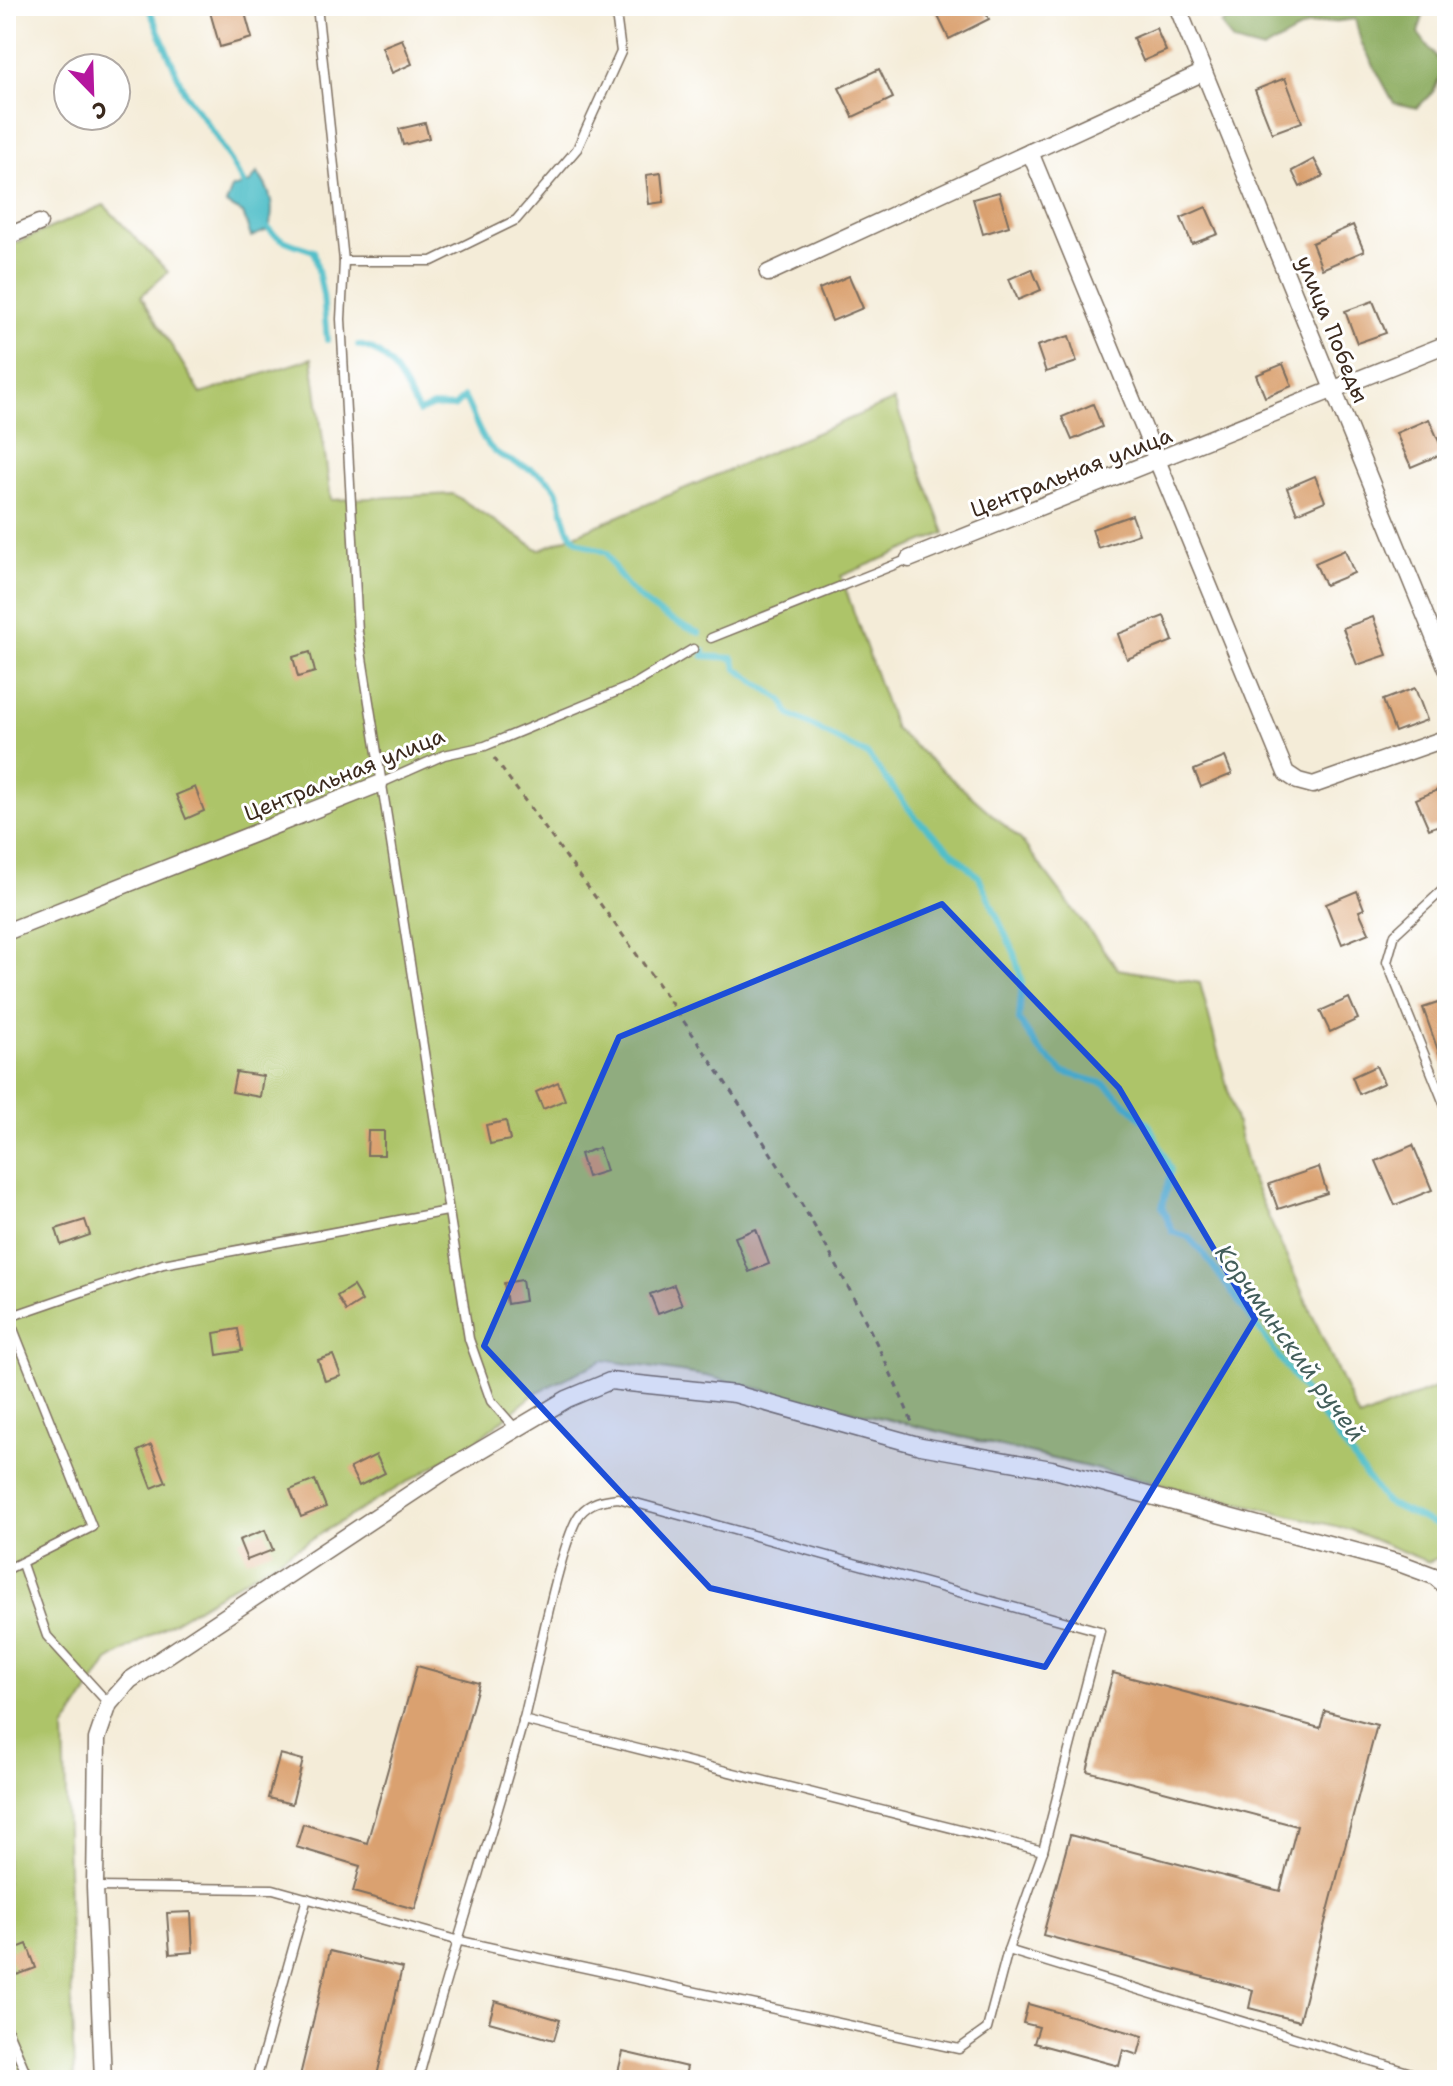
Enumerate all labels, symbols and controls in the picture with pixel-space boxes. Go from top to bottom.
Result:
north arrow [52,52,132,132]
text: С [88,94,112,126]
street label: улица Победы [1290,251,1375,407]
street label: Центральная улица [966,420,1177,524]
street label: Центральная улица [240,721,449,828]
water label: Корчминский ручей [1208,1238,1372,1448]

